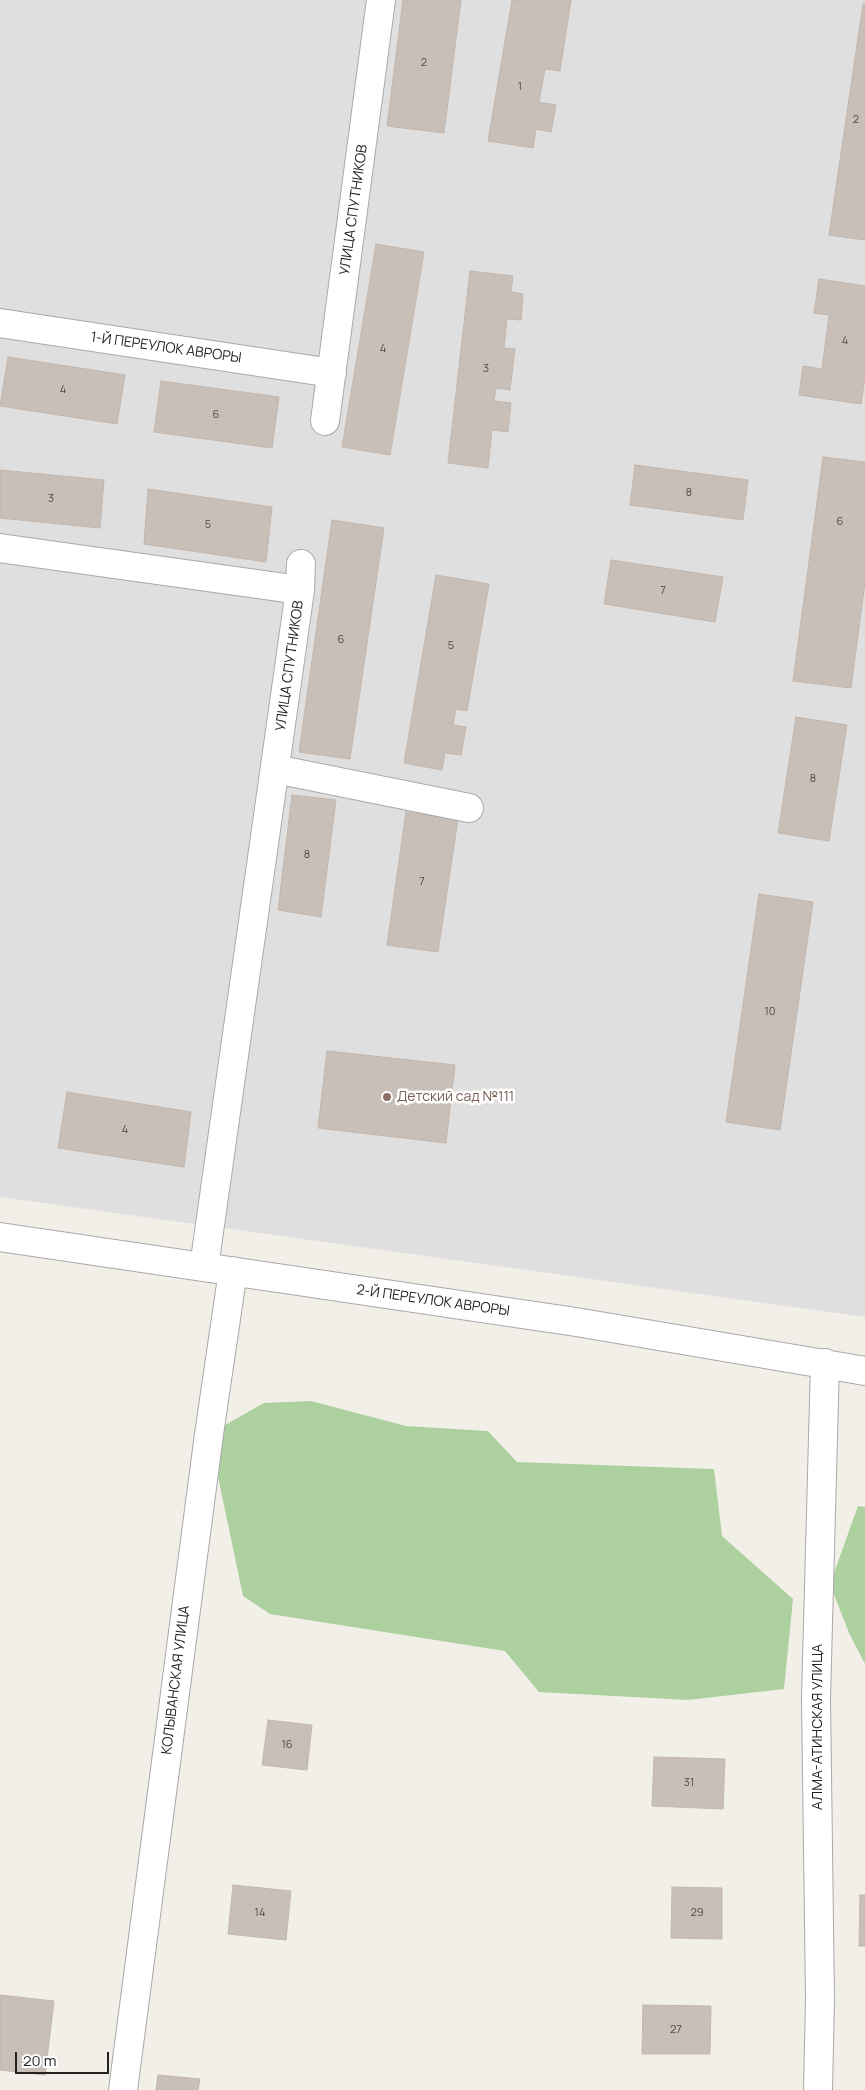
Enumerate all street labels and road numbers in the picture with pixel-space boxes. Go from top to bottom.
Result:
street label: УЛИЦА СПУТНИКОВ [337,144,371,276]
street label: 1-Й ПЕРЕУЛОК АВРОРЫ [90,329,242,367]
street label: УЛИЦА СПУТНИКОВ [273,600,307,732]
street label: 2-Й ПЕРЕУЛОК АВРОРЫ [355,1282,511,1320]
street label: КОЛЫВАНСКАЯ УЛИЦА [158,1604,194,1756]
street label: АЛМА-АТИНСКАЯ УЛИЦА [810,1644,826,1810]

